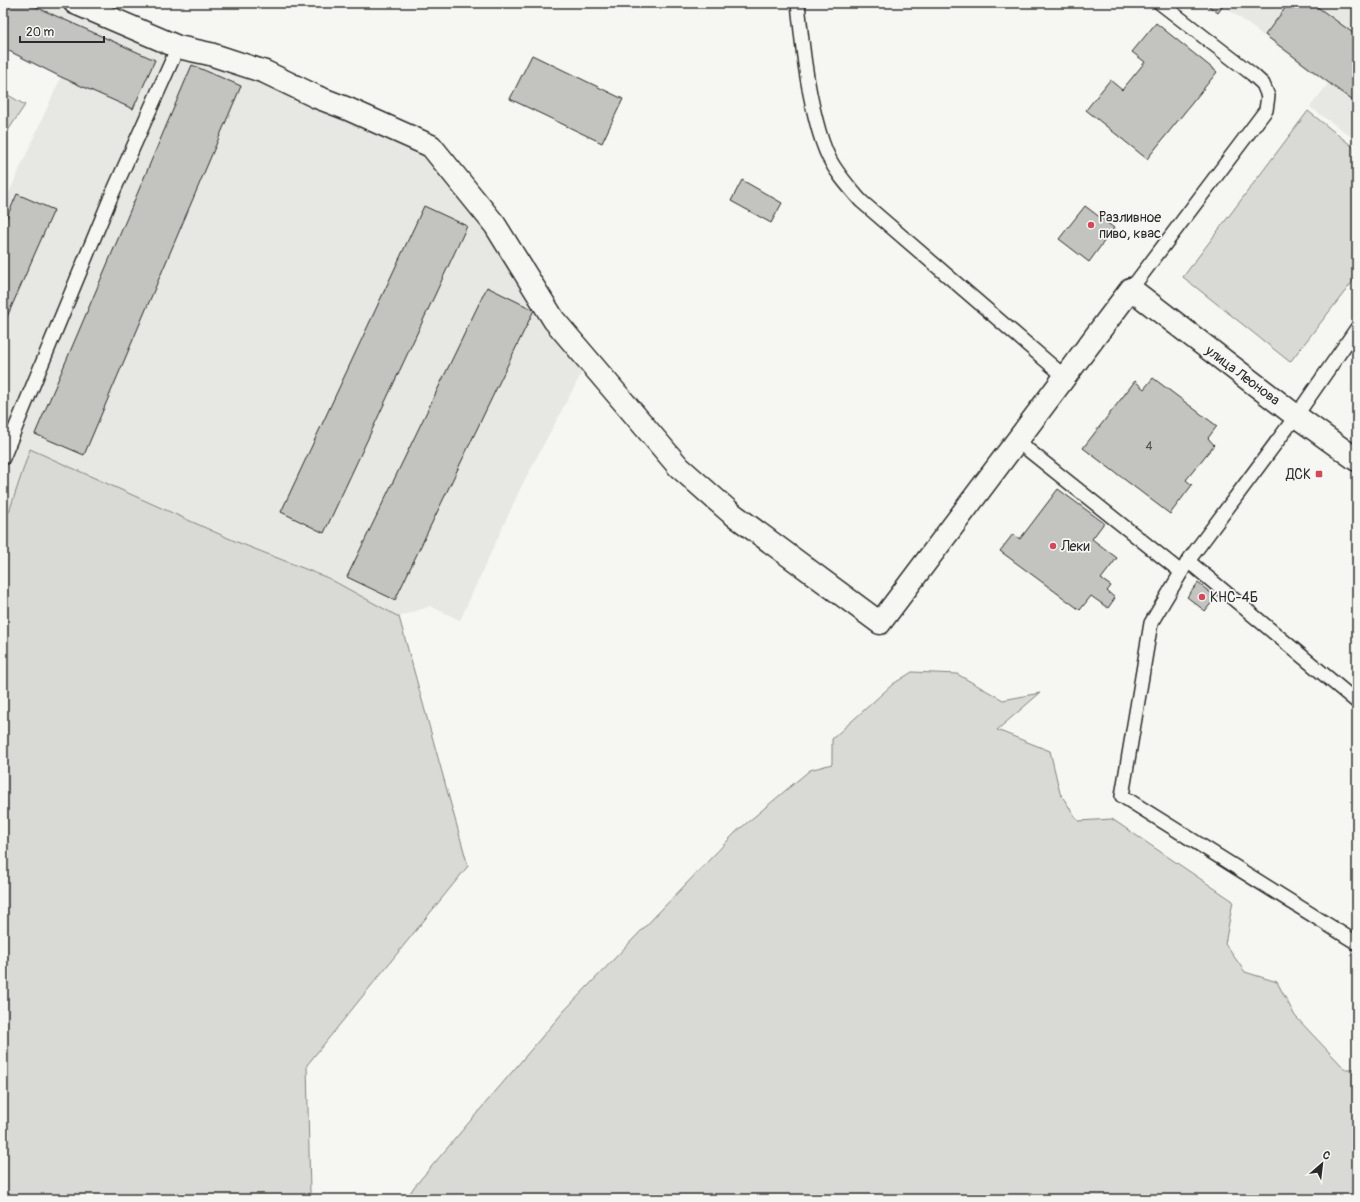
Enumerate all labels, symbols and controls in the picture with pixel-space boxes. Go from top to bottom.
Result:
scale bar [20,18,104,44]
text: 20 m [26,25,55,40]
place label: Разливное пиво, квас [1099,209,1161,242]
marker: Разливное пиво, квас [1086,220,1096,230]
street label: улица Леонова [1201,341,1283,409]
house number: 4 [1146,439,1153,454]
place label: ДСК [1285,466,1311,483]
marker: ДСК [1314,469,1324,479]
place label: Леки [1060,538,1090,555]
marker: Леки [1048,541,1058,551]
place label: КНС-4Б [1210,589,1258,606]
marker: КНС-4Б [1197,592,1207,602]
north arrow [1302,1144,1342,1184]
text: С [1320,1148,1333,1163]

